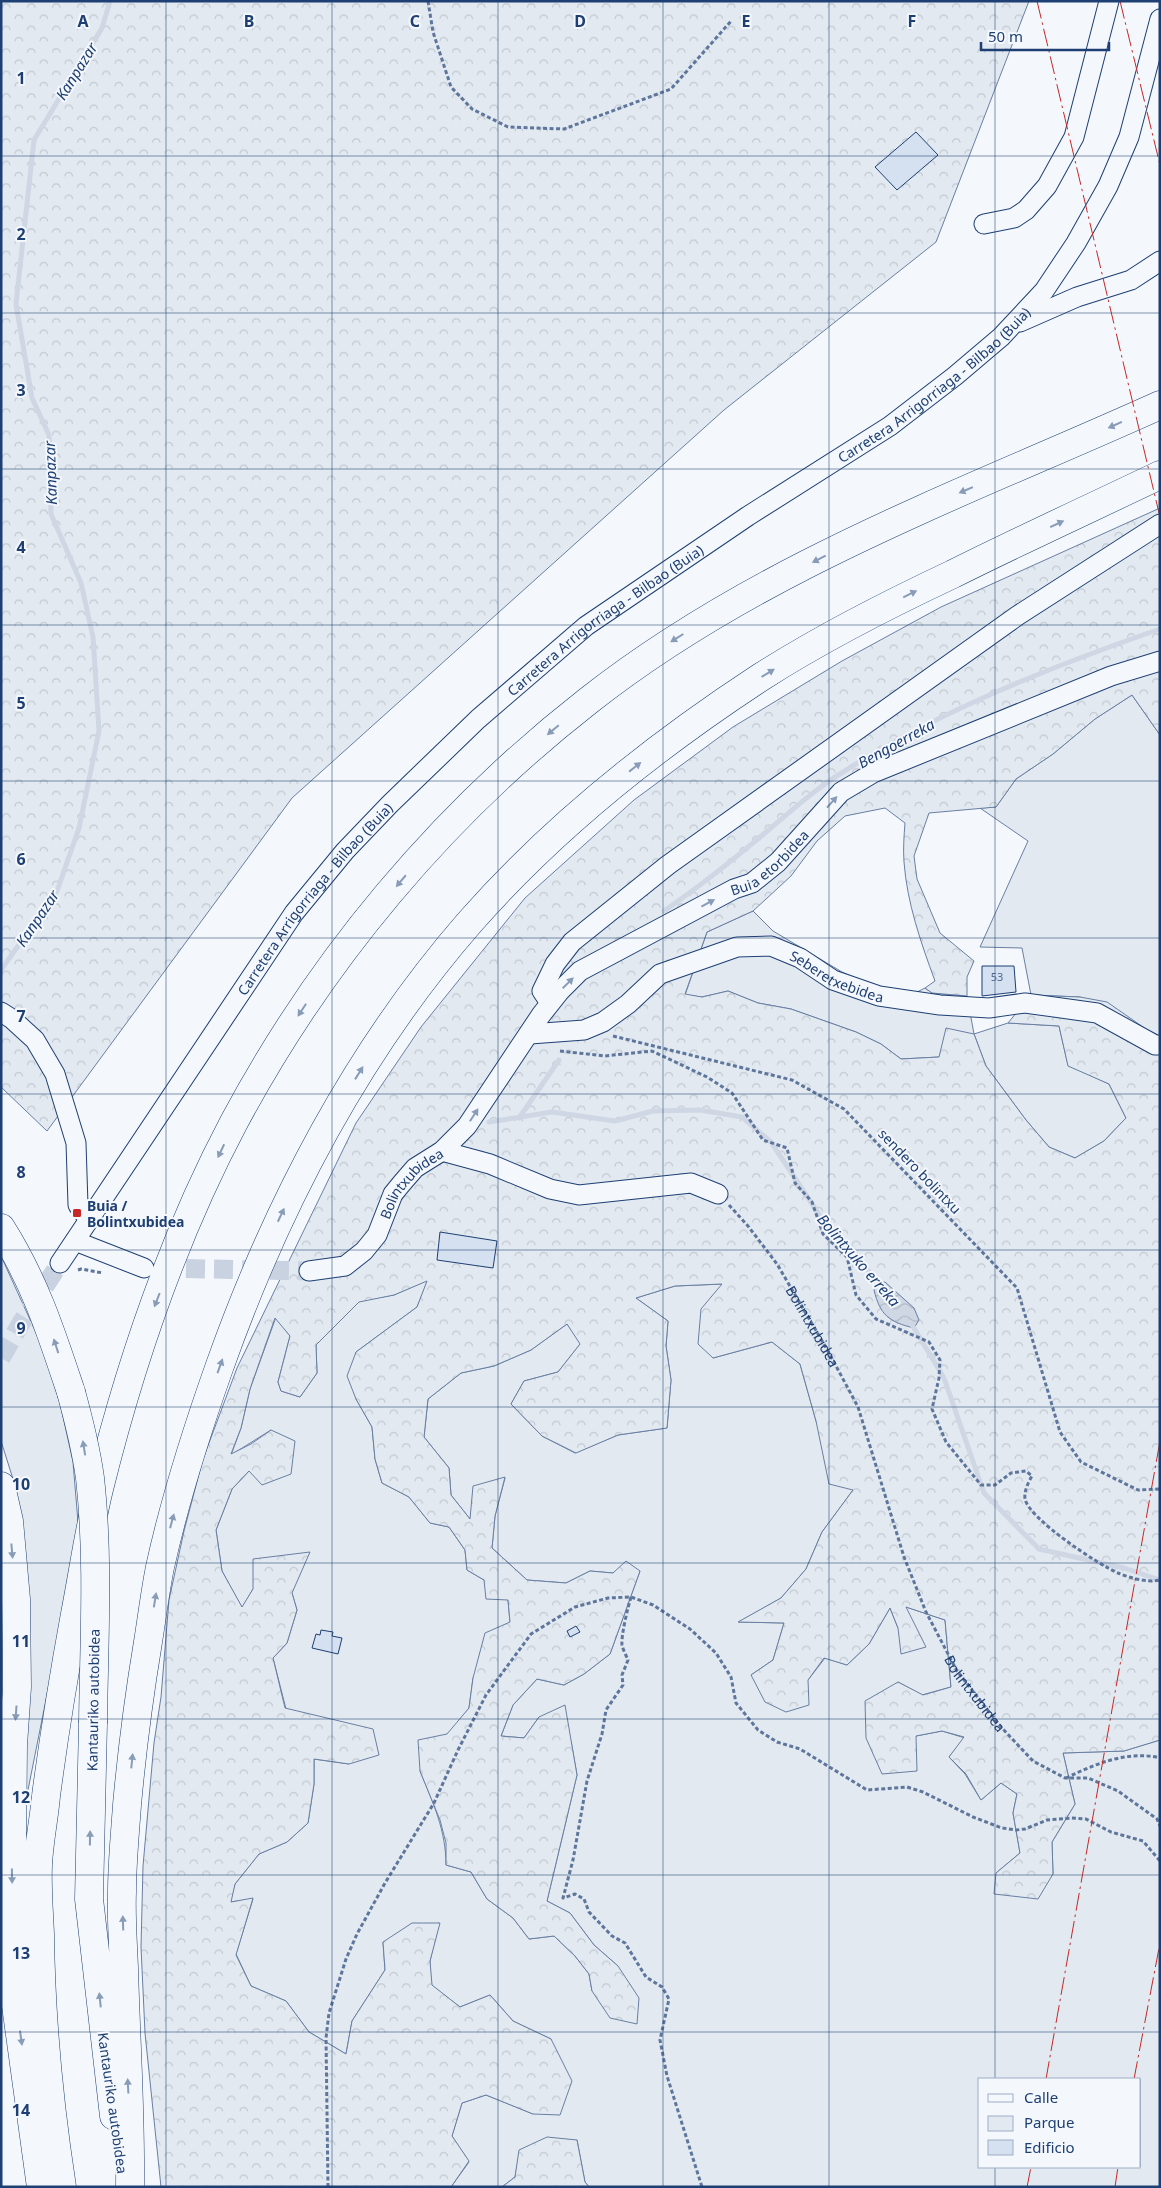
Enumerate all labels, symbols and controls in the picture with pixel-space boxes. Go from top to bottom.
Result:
text: A [77,10,89,32]
text: B [244,10,254,32]
text: C [410,10,420,32]
text: D [574,10,586,32]
text: E [742,10,751,32]
text: F [908,10,916,32]
scale bar [981,20,1108,52]
text: 50 m [988,26,1023,46]
water label: Kanpazar [51,38,102,103]
text: 1 [16,67,26,89]
text: 2 [16,223,26,245]
street label: Carretera Arrigorriaga - Bilbao (Buia) [834,303,1034,467]
text: 3 [16,379,26,401]
one-way arrow [1108,421,1122,429]
water label: Kanpazar [39,440,61,505]
one-way arrow [959,486,973,494]
one-way arrow [1050,520,1064,528]
text: 4 [16,536,26,558]
street label: Carretera Arrigorriaga - Bilbao (Buia) [503,540,707,700]
one-way arrow [812,555,826,563]
one-way arrow [903,590,917,598]
one-way arrow [671,633,684,643]
one-way arrow [761,668,775,677]
text: 5 [16,692,26,714]
water label: Bengoerreka [854,713,938,772]
one-way arrow [546,724,559,735]
one-way arrow [628,761,641,772]
one-way arrow [827,795,838,808]
street label: Carretera Arrigorriaga - Bilbao (Buia) [232,798,396,999]
street label: Buia etorbidea [728,825,812,899]
text: 6 [16,848,26,870]
one-way arrow [395,874,406,887]
water label: Kanpazar [11,885,64,950]
one-way arrow [701,899,716,907]
street label: Seberetxebidea [788,946,885,1006]
house number: 53 [991,969,1003,984]
one-way arrow [562,977,574,989]
one-way arrow [297,1003,307,1017]
text: 7 [16,1005,26,1027]
one-way arrow [354,1066,363,1079]
one-way arrow [469,1109,479,1122]
street label: sendero bolintxu [874,1124,966,1218]
one-way arrow [217,1143,225,1158]
street label: Bolintxubidea [375,1143,447,1222]
text: 8 [16,1161,26,1183]
place label: Buia / Bolintxubidea [87,1196,184,1231]
marker: Buia / Bolintxubidea [71,1207,83,1219]
one-way arrow [277,1208,286,1223]
water label: Bolintxuko erreka [813,1209,905,1311]
street label: Bolintxubidea [782,1282,844,1370]
one-way arrow [153,1293,161,1308]
text: 9 [16,1317,26,1339]
one-way arrow [52,1338,60,1353]
one-way arrow [216,1358,224,1373]
one-way arrow [80,1439,88,1455]
text: 10 [12,1473,30,1495]
one-way arrow [169,1514,177,1529]
one-way arrow [8,1543,16,1559]
one-way arrow [151,1592,159,1608]
street label: Kantauriko autobidea [82,1629,104,1771]
text: 11 [12,1630,30,1652]
street label: Bolintxubidea [941,1652,1010,1735]
one-way arrow [11,1705,19,1721]
one-way arrow [128,1753,136,1769]
text: 12 [12,1786,30,1808]
one-way arrow [87,1830,95,1846]
one-way arrow [8,1868,16,1884]
one-way arrow [118,1915,126,1931]
text: 13 [12,1942,30,1964]
one-way arrow [96,1991,104,2007]
one-way arrow [17,2030,25,2046]
street label: Kantauriko autobidea [94,2031,132,2175]
one-way arrow [124,2077,132,2093]
legend [978,2078,1141,2168]
text: Calle [1024,2087,1058,2107]
text: 14 [12,2099,30,2121]
text: Parque [1024,2112,1074,2132]
text: Edificio [1024,2137,1075,2157]

